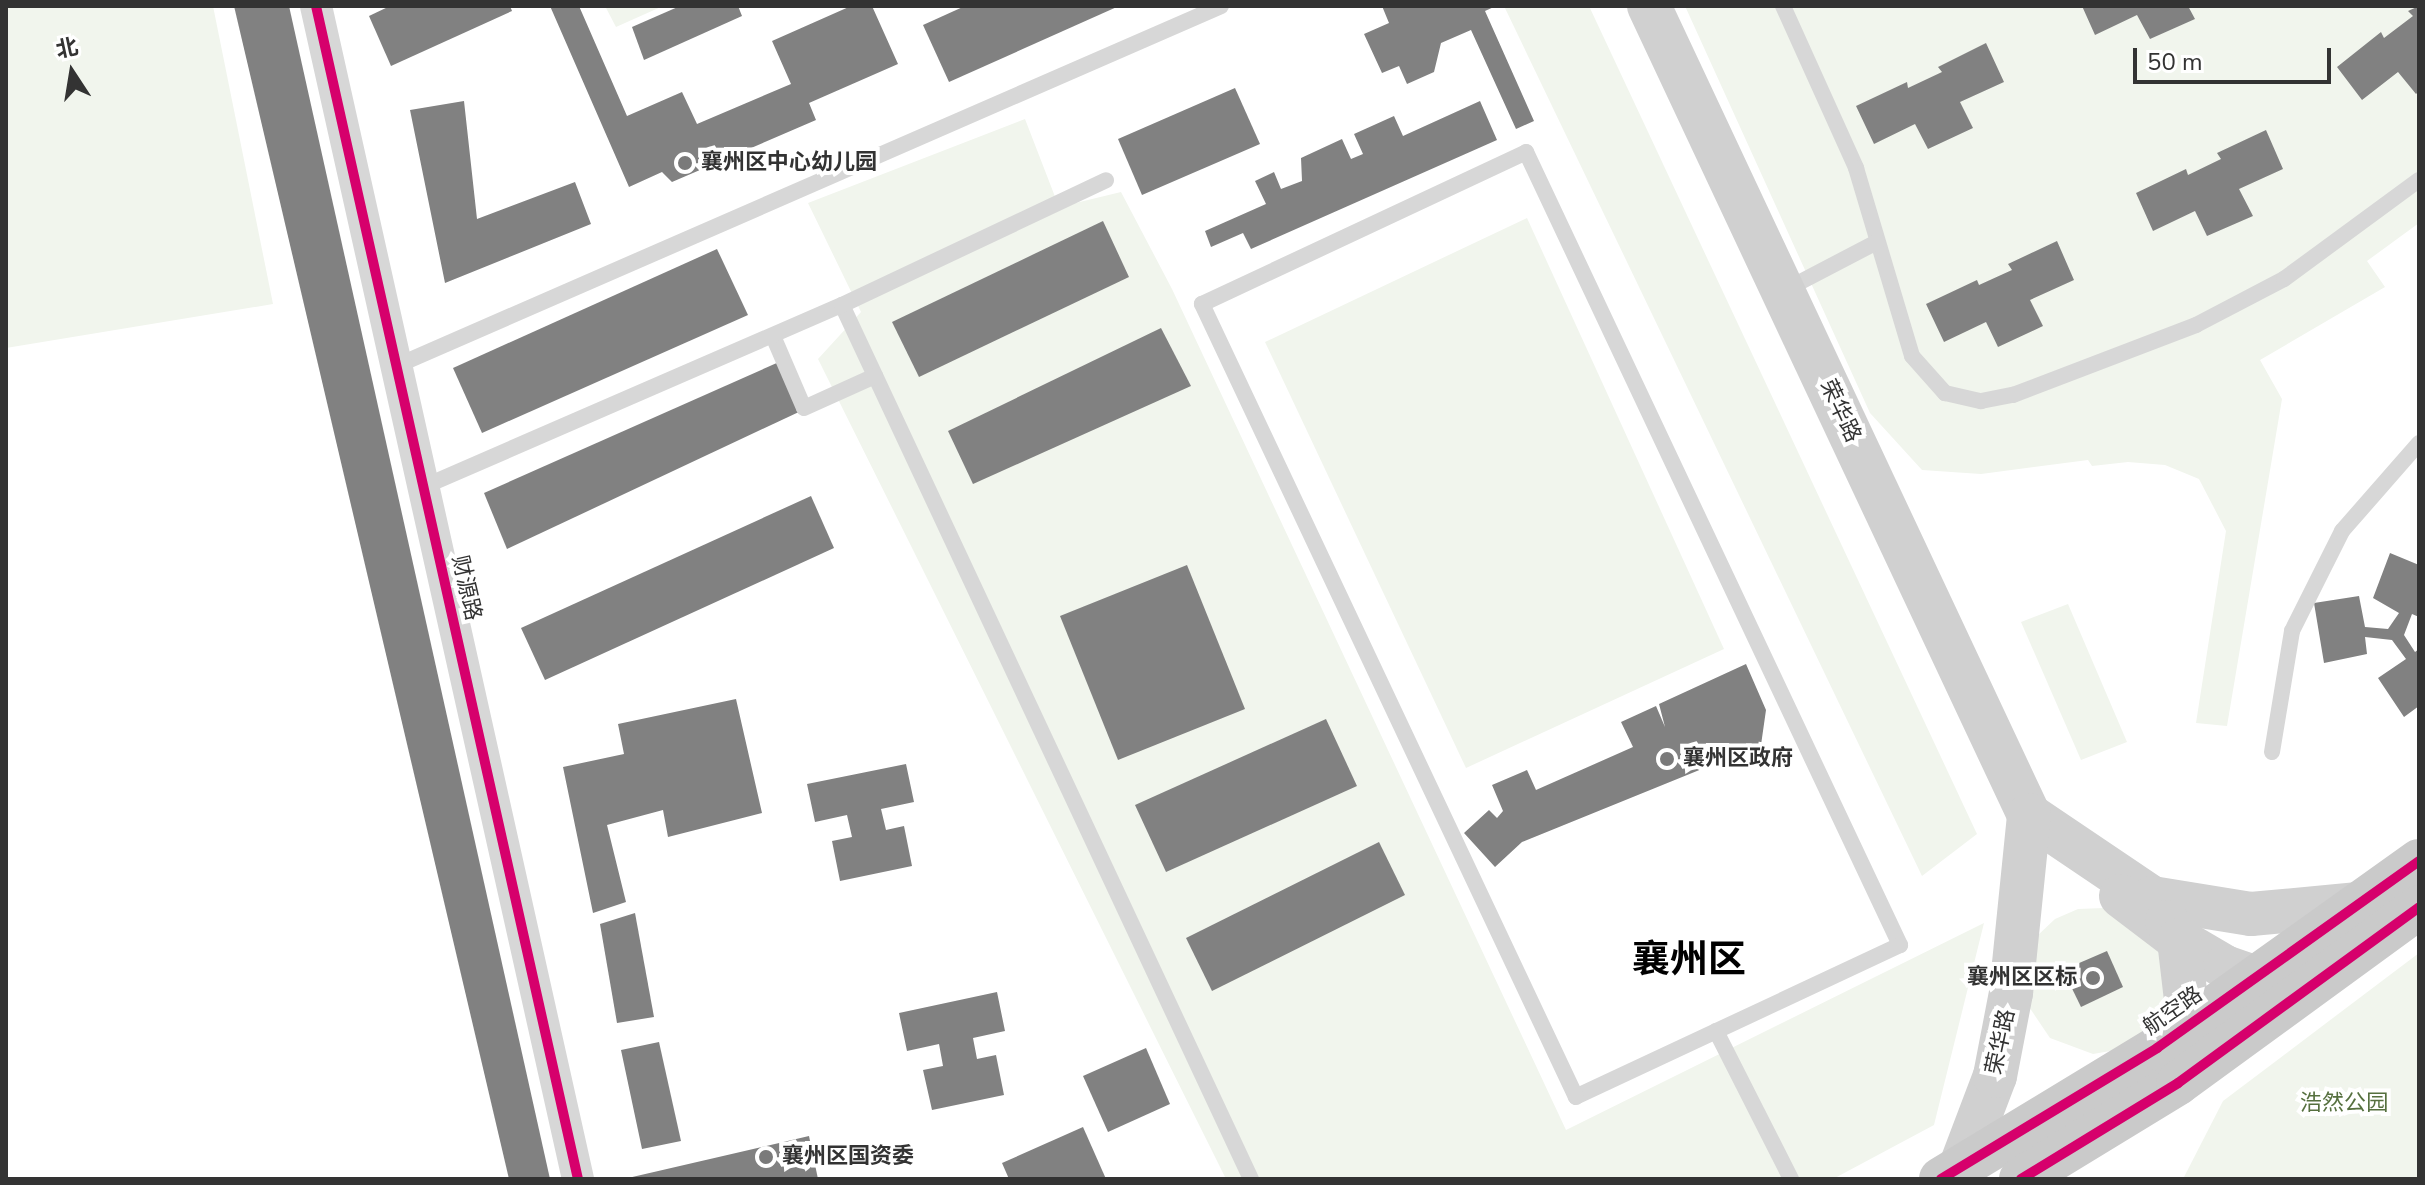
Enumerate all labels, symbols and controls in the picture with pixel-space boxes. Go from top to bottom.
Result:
north arrow [32,32,112,112]
text: 北 [53,32,81,65]
scale bar [2137,32,2335,82]
text: 50 m [2147,46,2203,78]
place label: 襄州区中心幼儿园 [701,150,877,176]
marker: 襄州区中心幼儿园 [676,154,694,172]
street label: 荣华路 [1814,376,1866,446]
street label: 财源路 [446,553,486,623]
place label: 襄州区政府 [1683,746,1793,772]
marker: 襄州区政府 [1658,750,1676,768]
district label: 襄州区 [1632,937,1746,983]
place label: 襄州区区标 [1967,965,2077,991]
marker: 襄州区区标 [2084,969,2102,987]
street label: 航空路 [2138,981,2208,1041]
street label: 荣华路 [1981,1007,2021,1077]
park label: 浩然公园 [2300,1091,2388,1117]
place label: 襄州区国资委 [782,1144,914,1170]
marker: 襄州区国资委 [757,1148,775,1166]

